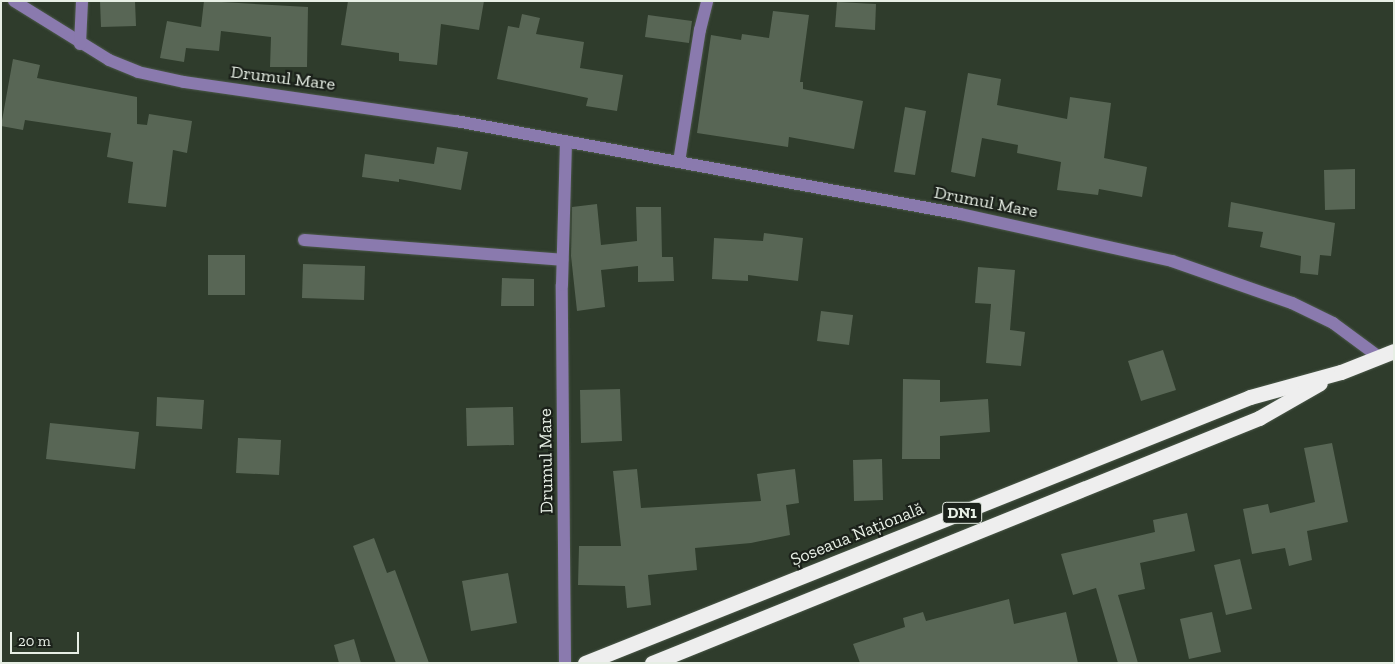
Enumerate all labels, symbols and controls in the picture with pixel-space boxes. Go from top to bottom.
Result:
street label: Drumul Mare [229,61,337,95]
street label: Drumul Mare [932,181,1040,223]
street label: Drumul Mare [534,408,558,514]
street label: Șoseaua Națională [787,497,927,571]
road number: DN1 [942,499,982,526]
scale bar [12,622,81,654]
text: 20 m [18,632,51,650]

